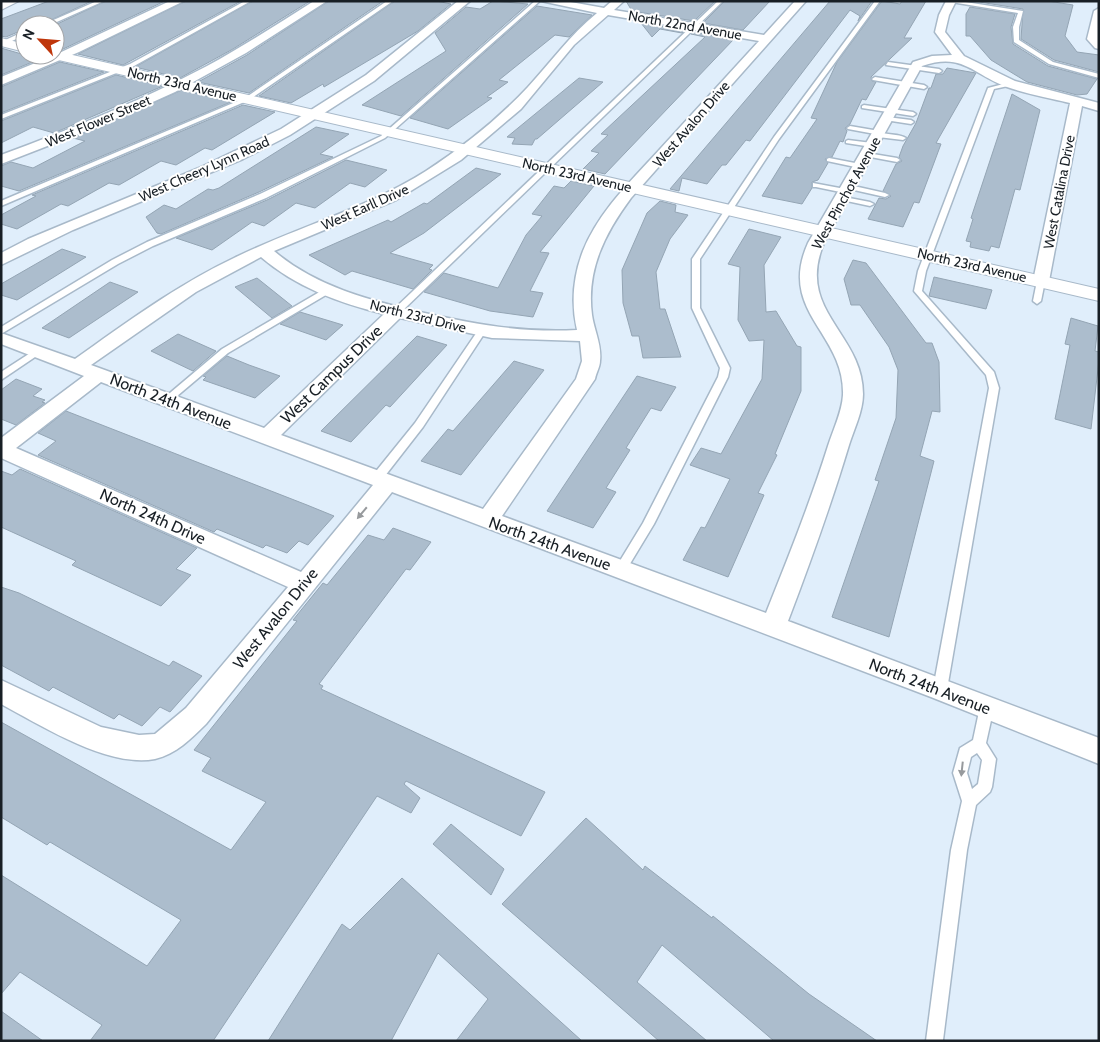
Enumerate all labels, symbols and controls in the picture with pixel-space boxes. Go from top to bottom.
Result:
street label: North 22nd Avenue [627,6,743,44]
north arrow [15,15,65,65]
text: N [18,26,39,43]
street label: North 23rd Avenue [126,63,238,105]
street label: West Avalon Drive [649,77,733,171]
street label: West Flower Street [43,91,154,151]
street label: West Cheery Lynn Road [136,132,272,206]
street label: West Pinchot Avenue [808,134,884,252]
street label: West Catalina Drive [1039,134,1079,250]
street label: North 23rd Avenue [521,154,633,196]
street label: West Earll Drive [319,180,411,234]
street label: North 23rd Avenue [916,244,1028,286]
street label: North 23rd Drive [368,295,468,337]
street label: West Campus Drive [277,321,386,427]
street label: North 24th Avenue [107,370,234,433]
street label: North 24th Drive [97,485,209,548]
one-way arrow [357,506,368,519]
street label: North 24th Avenue [486,513,613,574]
street label: West Avalon Drive [229,564,322,672]
street label: North 24th Avenue [866,655,993,718]
one-way arrow [958,762,966,778]

